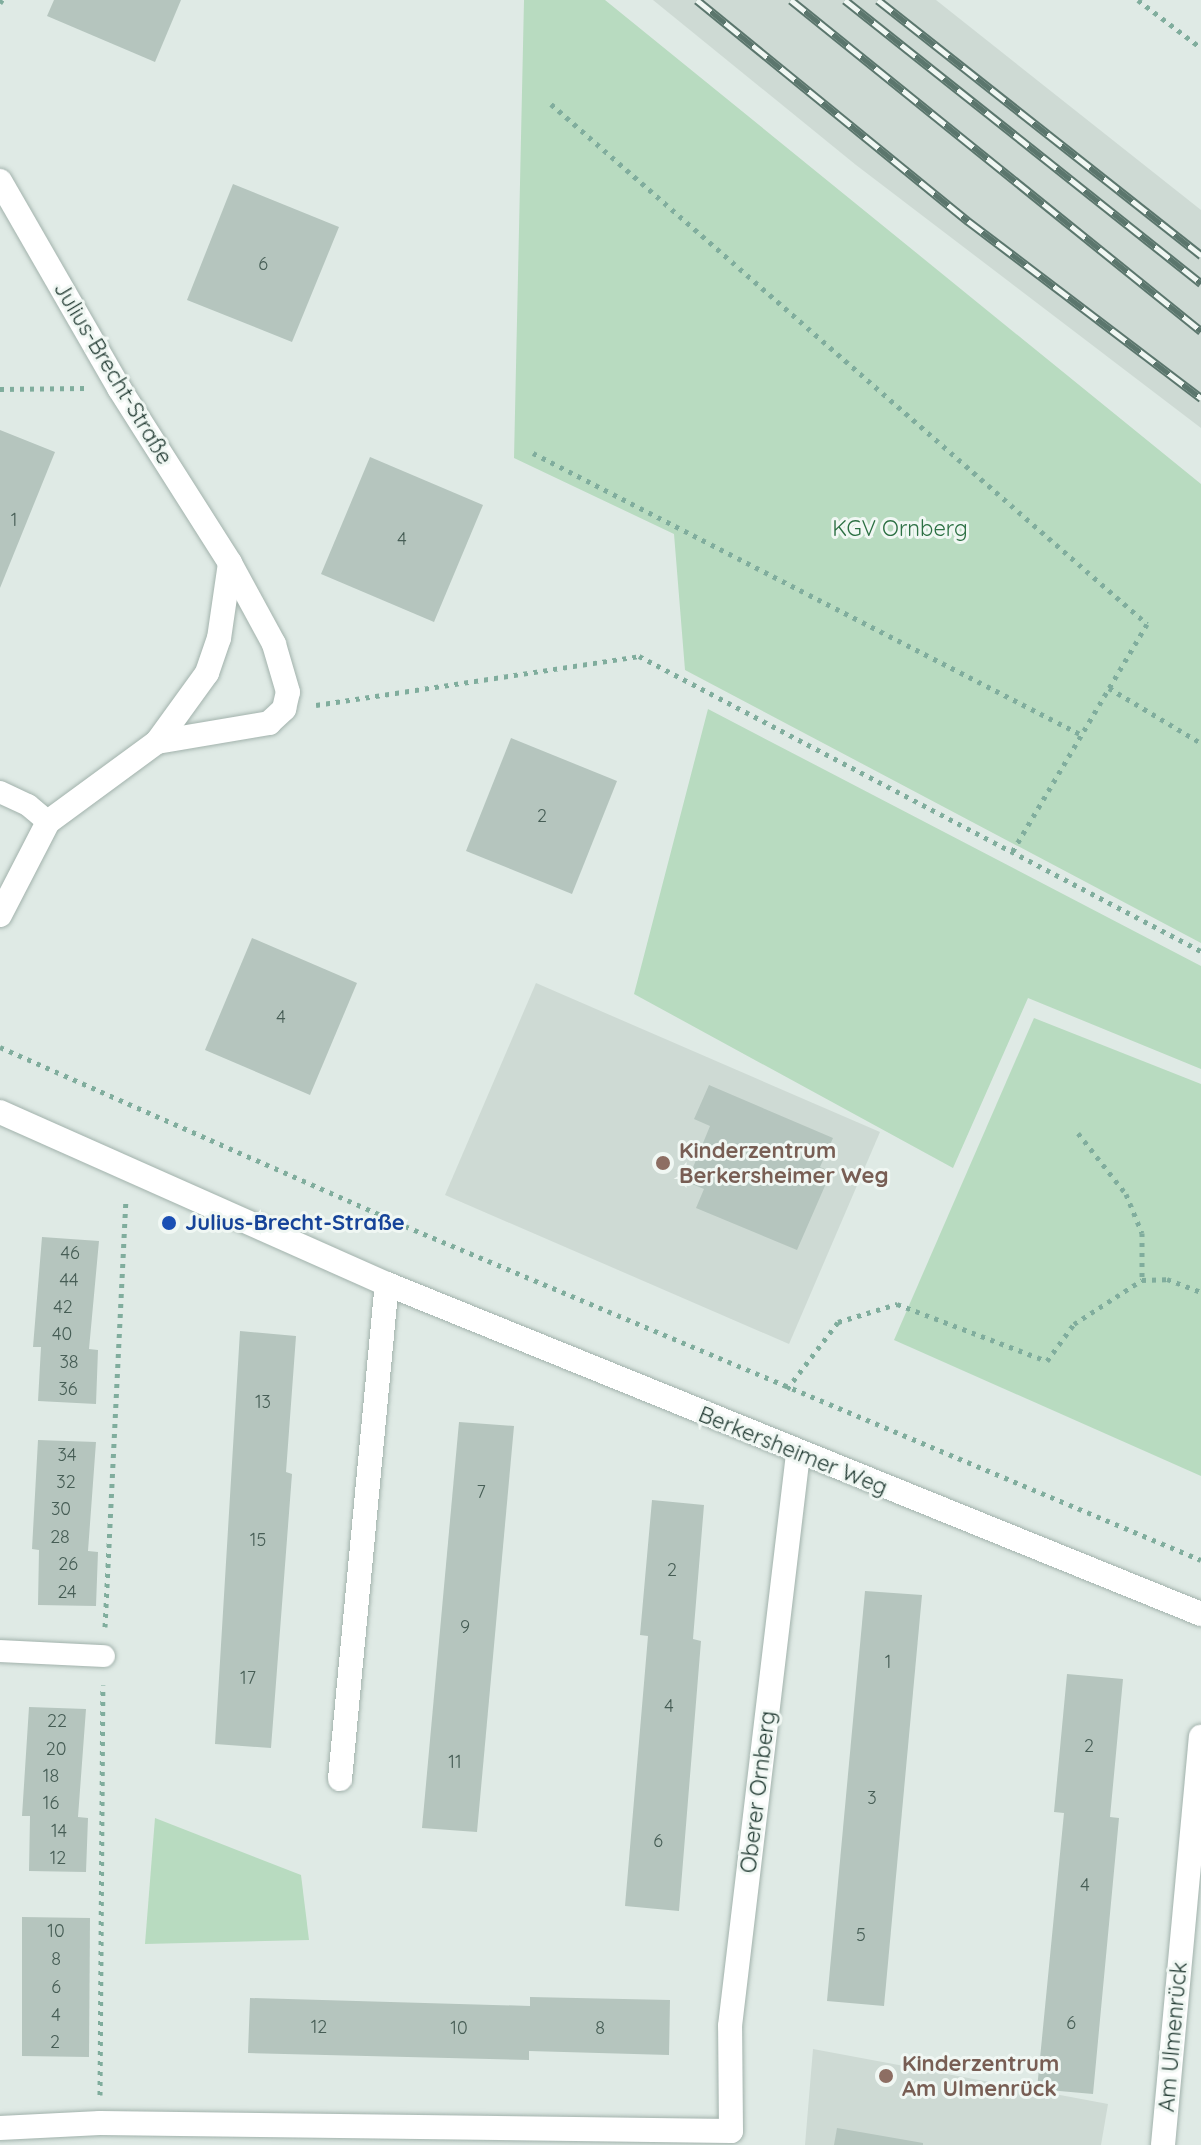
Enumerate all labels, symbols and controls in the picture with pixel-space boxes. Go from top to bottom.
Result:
house number: 6 [258,253,268,275]
street label: Julius-Brecht-Straße [48,277,178,469]
house number: 1 [11,509,17,531]
park label: KGV Ornberg [832,516,968,542]
house number: 4 [397,528,407,550]
house number: 2 [537,805,547,827]
house number: 4 [276,1006,286,1028]
place label: Kinderzentrum Berkersheimer Weg [679,1137,888,1188]
marker: Kinderzentrum Berkersheimer Weg [654,1154,672,1172]
place label: Julius-Brecht-Straße [185,1210,405,1236]
marker: Julius-Brecht-Straße [160,1214,178,1232]
house number: 46 [60,1242,80,1264]
house number: 44 [60,1269,78,1291]
house number: 42 [53,1296,73,1318]
house number: 40 [52,1323,72,1345]
house number: 38 [59,1351,79,1373]
house number: 36 [58,1378,78,1400]
house number: 13 [255,1391,271,1413]
street label: Berkersheimer Weg [695,1401,891,1501]
house number: 34 [58,1444,76,1466]
house number: 32 [56,1471,76,1493]
house number: 7 [476,1481,486,1503]
house number: 30 [51,1498,71,1520]
house number: 28 [50,1526,70,1548]
house number: 15 [250,1529,266,1551]
house number: 26 [58,1553,78,1575]
house number: 2 [667,1559,677,1581]
house number: 24 [57,1581,77,1603]
house number: 9 [460,1616,470,1638]
house number: 1 [885,1651,891,1673]
house number: 17 [240,1667,256,1689]
house number: 4 [664,1695,674,1717]
street label: Oberer Ornberg [735,1709,781,1875]
house number: 22 [47,1710,67,1732]
house number: 2 [1084,1735,1094,1757]
house number: 20 [46,1738,66,1760]
house number: 11 [448,1751,462,1773]
house number: 18 [43,1765,59,1787]
house number: 3 [867,1787,877,1809]
house number: 16 [43,1792,59,1814]
house number: 14 [51,1820,67,1842]
house number: 6 [653,1830,663,1852]
house number: 12 [50,1847,66,1869]
house number: 4 [1080,1874,1090,1896]
house number: 10 [47,1920,65,1942]
house number: 5 [856,1924,866,1946]
house number: 8 [51,1948,61,1970]
street label: Am Ulmenrück [1153,1961,1193,2113]
house number: 6 [51,1976,61,1998]
house number: 4 [51,2004,61,2026]
house number: 6 [1066,2012,1076,2034]
house number: 12 [311,2016,327,2038]
house number: 10 [450,2017,468,2039]
house number: 8 [595,2017,605,2039]
house number: 2 [50,2031,60,2053]
place label: Kinderzentrum Am Ulmenrück [902,2050,1059,2102]
marker: Kinderzentrum Am Ulmenrück [877,2067,895,2085]

